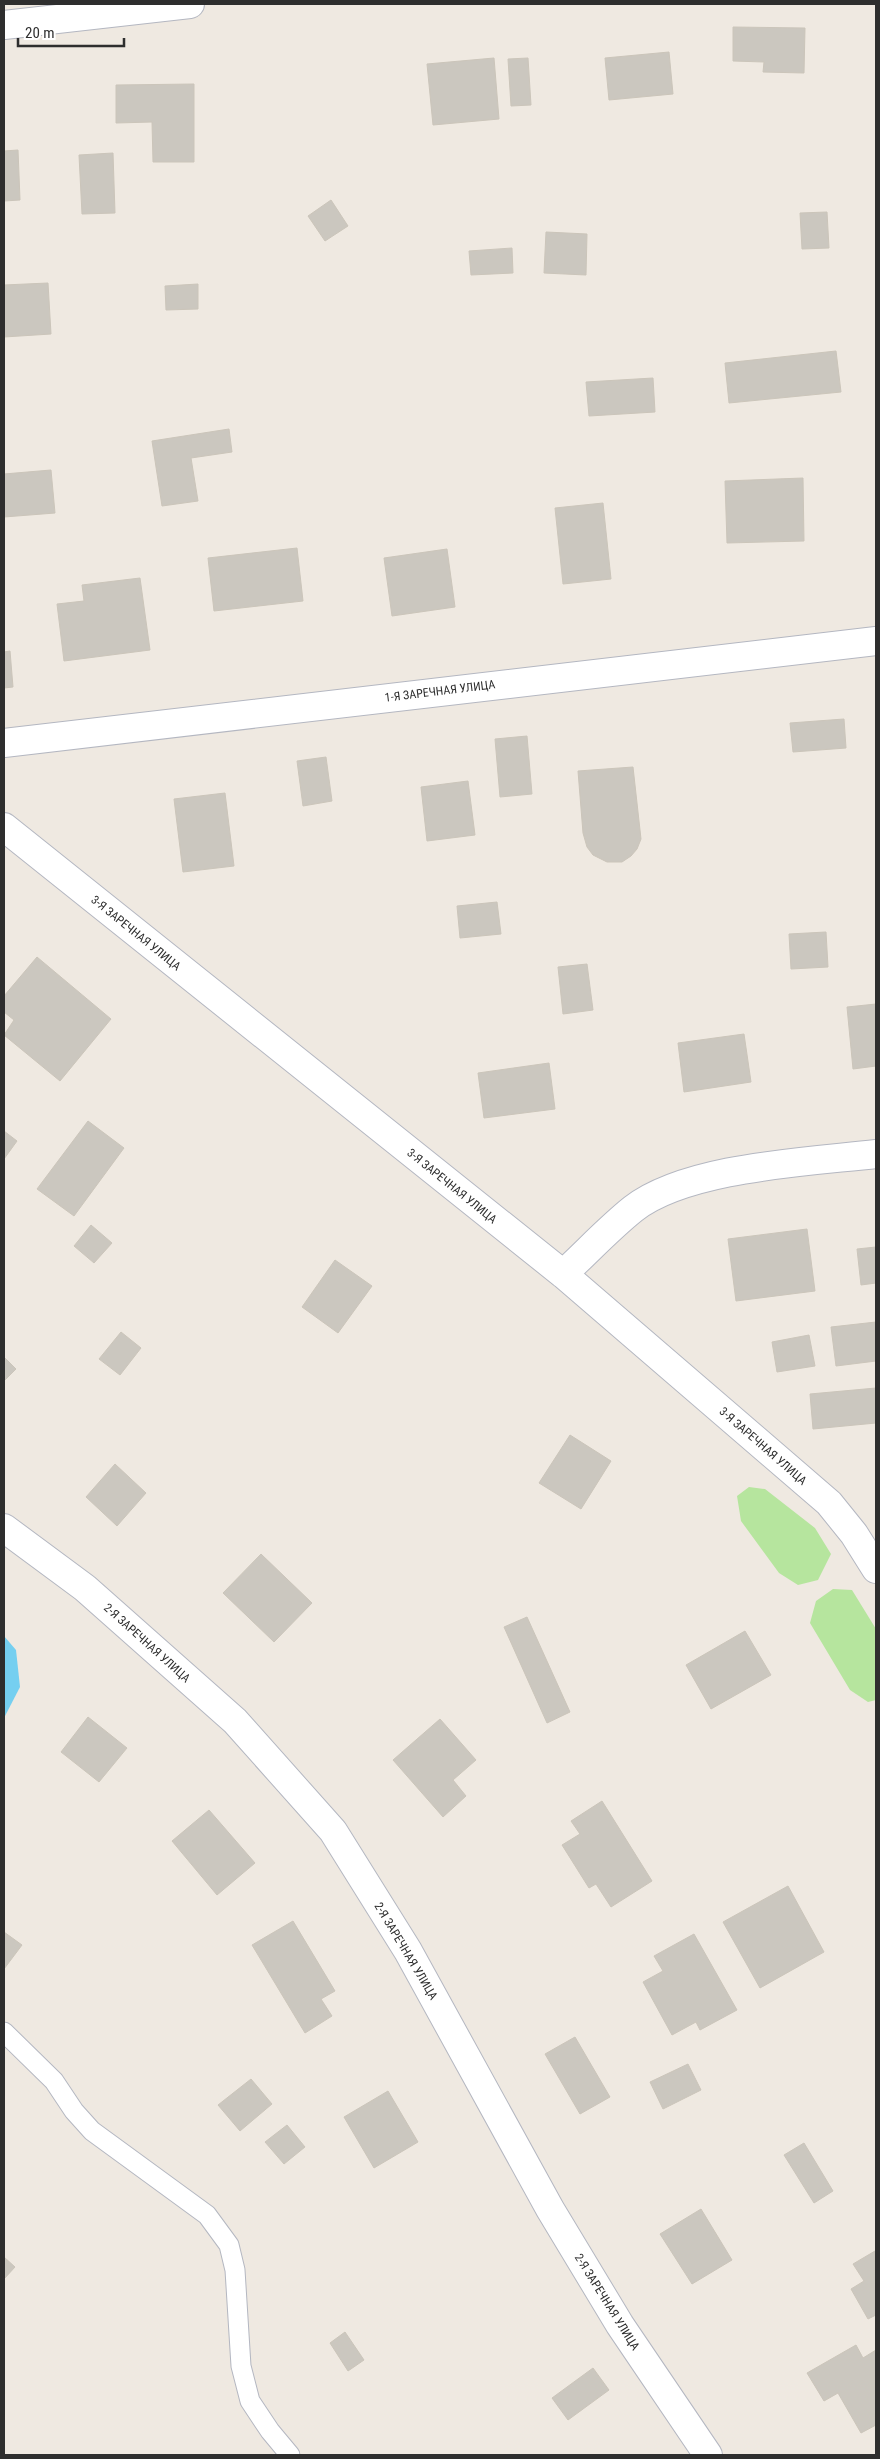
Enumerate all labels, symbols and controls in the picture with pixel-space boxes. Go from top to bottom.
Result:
scale bar [18,15,124,47]
text: 20 m [25,24,55,42]
street label: 1-Я ЗАРЕЧНАЯ УЛИЦА [384,677,496,705]
street label: 3-Я ЗАРЕЧНАЯ УЛИЦА [88,893,184,973]
street label: 3-Я ЗАРЕЧНАЯ УЛИЦА [404,1146,500,1226]
street label: 3-Я ЗАРЕЧНАЯ УЛИЦА [716,1404,810,1488]
street label: 2-Я ЗАРЕЧНАЯ УЛИЦА [101,1601,193,1685]
street label: 2-Я ЗАРЕЧНАЯ УЛИЦА [371,1900,441,2002]
street label: 2-Я ЗАРЕЧНАЯ УЛИЦА [572,2251,642,2353]

